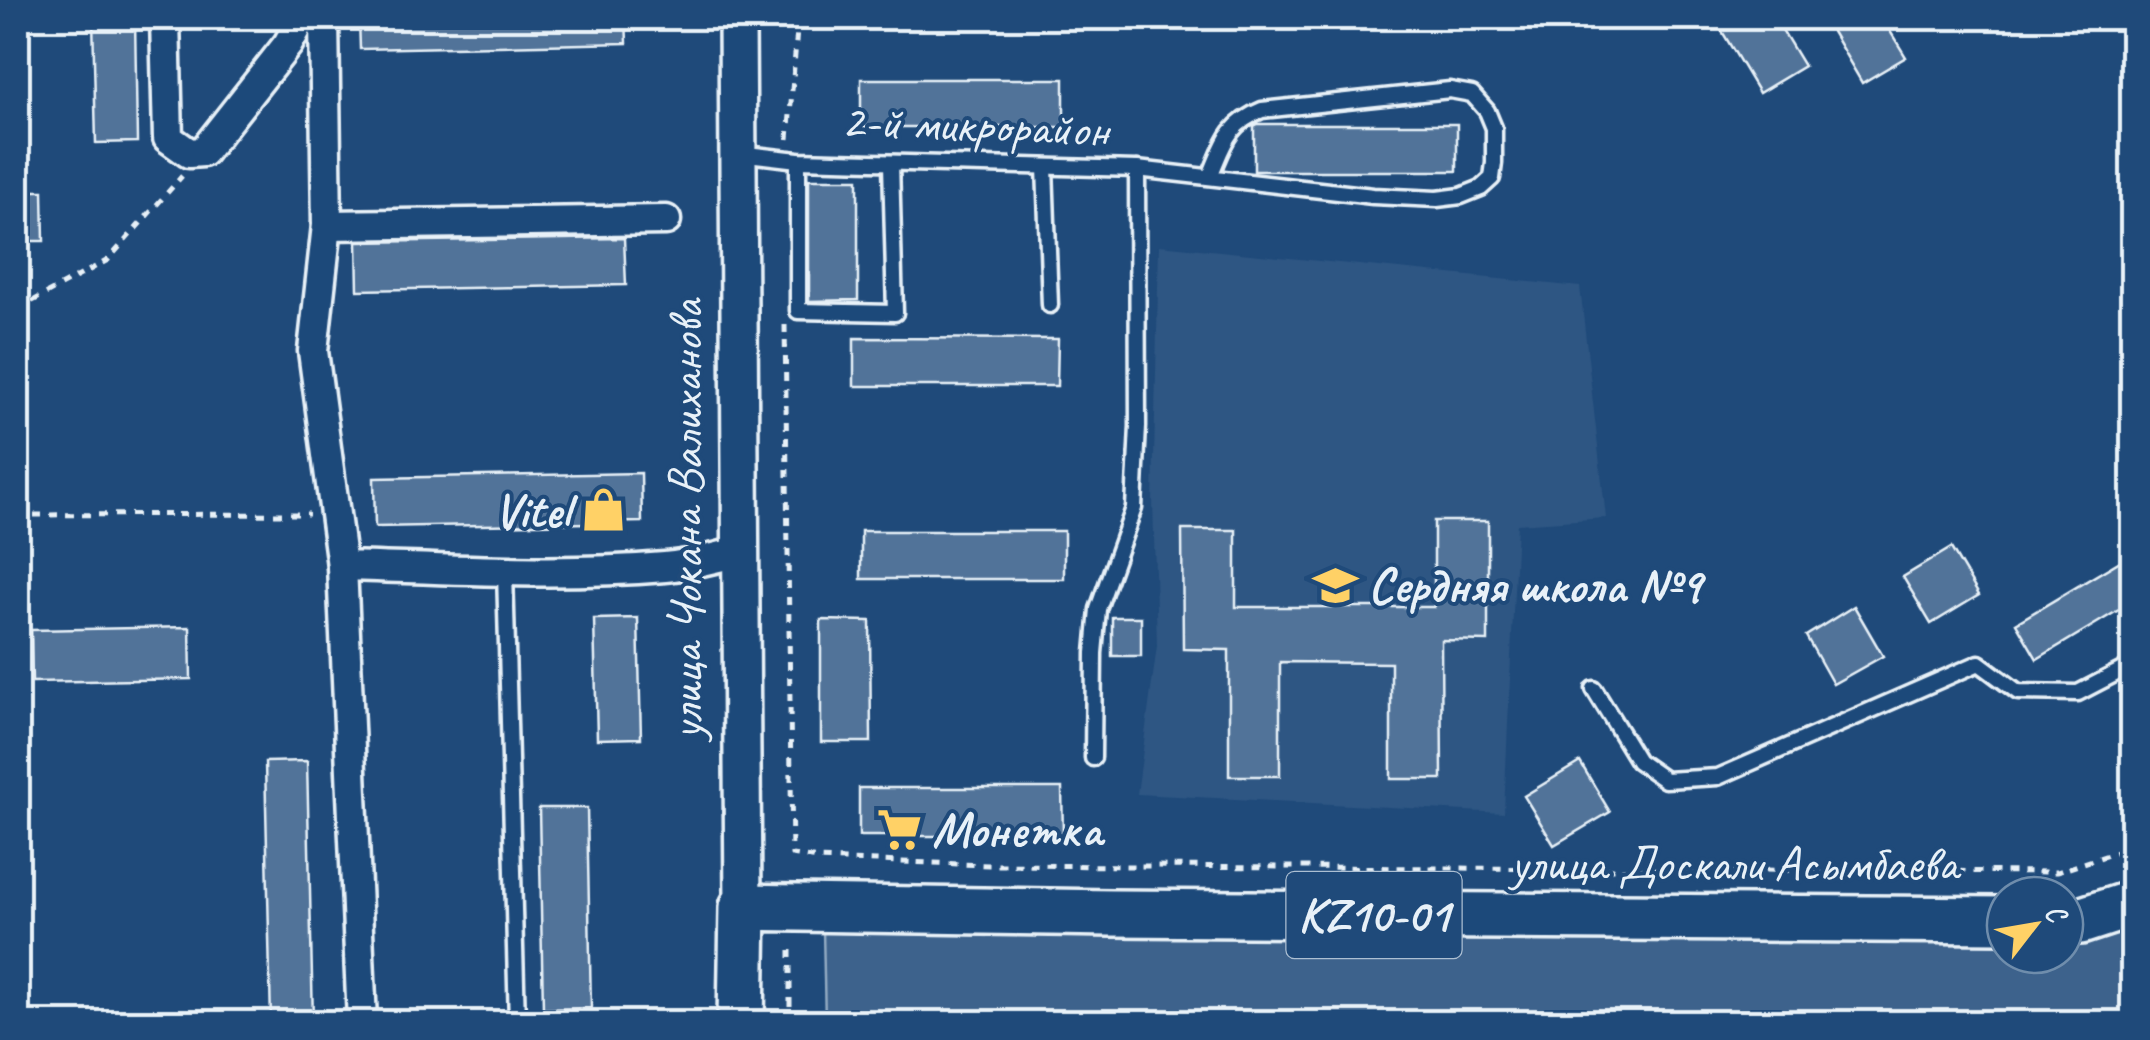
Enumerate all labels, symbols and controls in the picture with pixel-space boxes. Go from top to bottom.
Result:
street label: 2-й микрорайон [840,89,1112,161]
street label: улица Чокана Валиханова [654,297,717,743]
place label: Vitel [494,479,579,542]
shop icon: Vitel [579,486,627,534]
place label: Сердняя школа №9 [1368,554,1706,617]
school or university icon: Сердняя школа №9 [1311,561,1359,609]
place label: Монетка [932,798,1106,861]
supermarket icon: Монетка [875,805,923,853]
street label: улица Доскали Асымбаева [1507,832,1962,895]
road number: KZ10-01 [1286,872,1462,958]
north arrow [1985,875,2085,975]
text: С [2037,897,2076,930]

